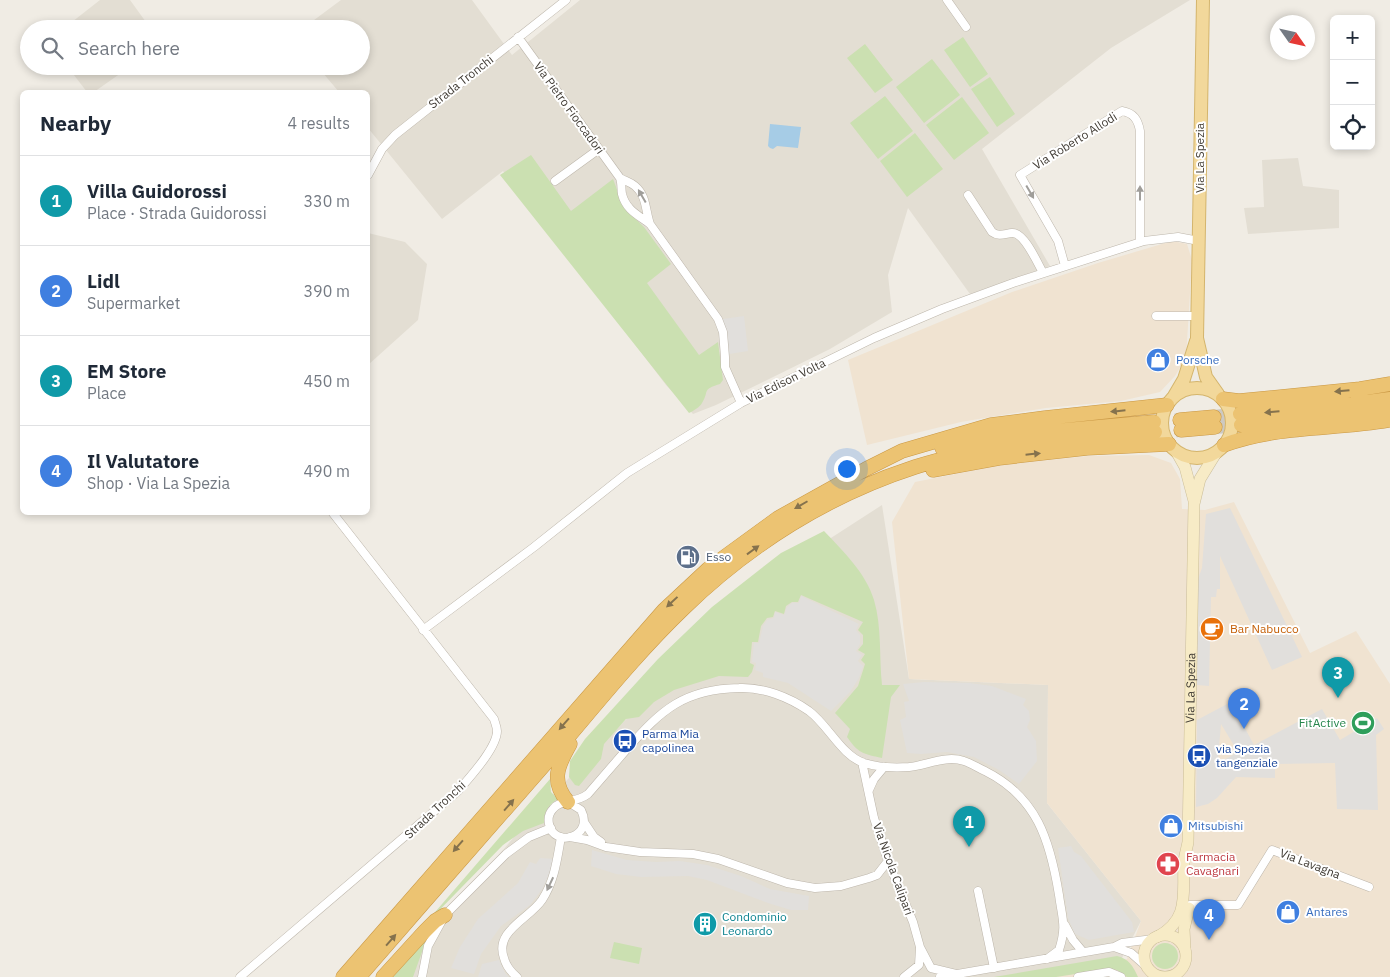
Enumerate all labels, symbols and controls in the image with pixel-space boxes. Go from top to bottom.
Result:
north arrow [1270,15,1315,60]
map controls [1330,15,1375,150]
button: + [1330,15,1375,60]
search box [20,20,370,75]
icon: search [38,34,66,62]
text: Search here [78,36,180,60]
street label: Strada Tronchi [425,52,496,112]
street label: Via Pietro Fioccadori [531,59,608,157]
button: − [1330,60,1375,105]
button: locate [1330,105,1375,150]
text: Nearby [40,109,111,137]
street label: Via Roberto Allodi [1030,109,1120,172]
text: 4 results [287,113,350,133]
street label: Via La Spezia [1192,122,1207,193]
text: Villa Guidorossi [87,179,227,203]
one-way arrow [1136,185,1144,201]
one-way arrow [1025,186,1034,199]
one-way arrow [637,190,646,203]
text: 1 [51,191,61,211]
text: 330 m [303,191,350,211]
text: Place · Strada Guidorossi [87,203,267,223]
text: Lidl [87,269,120,293]
text: 2 [51,281,61,301]
text: 390 m [303,281,350,301]
text: Supermarket [87,293,180,313]
shop icon: Porsche [1145,347,1171,373]
place label: Porsche [1176,352,1220,367]
street label: Via Edison Volta [744,355,828,406]
text: EM Store [87,359,167,383]
text: 3 [51,371,61,391]
text: 450 m [303,371,350,391]
text: Place [87,383,126,403]
one-way arrow [1334,387,1350,395]
one-way arrow [1110,407,1126,415]
one-way arrow [1264,408,1280,416]
text: Il Valutatore [87,449,199,473]
one-way arrow [1025,450,1041,458]
your location [834,456,860,482]
text: 4 [51,461,61,481]
text: 490 m [303,461,350,481]
text: Shop · Via La Spezia [87,473,230,493]
one-way arrow [795,500,808,509]
fuel station icon: Esso [675,544,701,570]
one-way arrow [746,545,759,555]
place label: Esso [706,549,732,564]
one-way arrow [667,596,679,608]
cafe icon: Bar Nabucco [1199,616,1225,642]
place label: Bar Nabucco [1230,621,1299,636]
street label: Via La Spezia [1182,652,1198,723]
pin: 3 [1322,657,1354,698]
pin: 2 [1228,688,1260,729]
sports icon: FitActive [1350,710,1376,736]
place label: FitActive [1299,715,1346,730]
one-way arrow [559,717,570,730]
place label: Parma Mia capolinea [642,726,699,755]
bus stop icon: Parma Mia capolinea [612,728,638,754]
place label: via Spezia tangenziale [1216,741,1278,770]
bus stop icon: via Spezia tangenziale [1186,743,1212,769]
street label: Strada Tronchi [401,777,468,842]
one-way arrow [504,798,515,811]
pin: 1 [953,806,985,847]
shop icon: Mitsubishi [1158,813,1184,839]
place label: Mitsubishi [1188,818,1243,833]
street label: Via Nicola Calipari [870,821,917,917]
one-way arrow [452,840,463,853]
street label: Via Lavagna [1278,845,1343,882]
place label: Farmacia Cavagnari [1186,849,1239,878]
pharmacy icon: Farmacia Cavagnari [1155,851,1181,877]
one-way arrow [546,877,554,891]
pin: 4 [1193,899,1225,940]
shop icon: Antares [1275,899,1301,925]
place label: Antares [1306,904,1348,919]
place label: Condominio Leonardo [722,909,787,938]
building icon: Condominio Leonardo [692,911,718,937]
one-way arrow [385,935,397,947]

